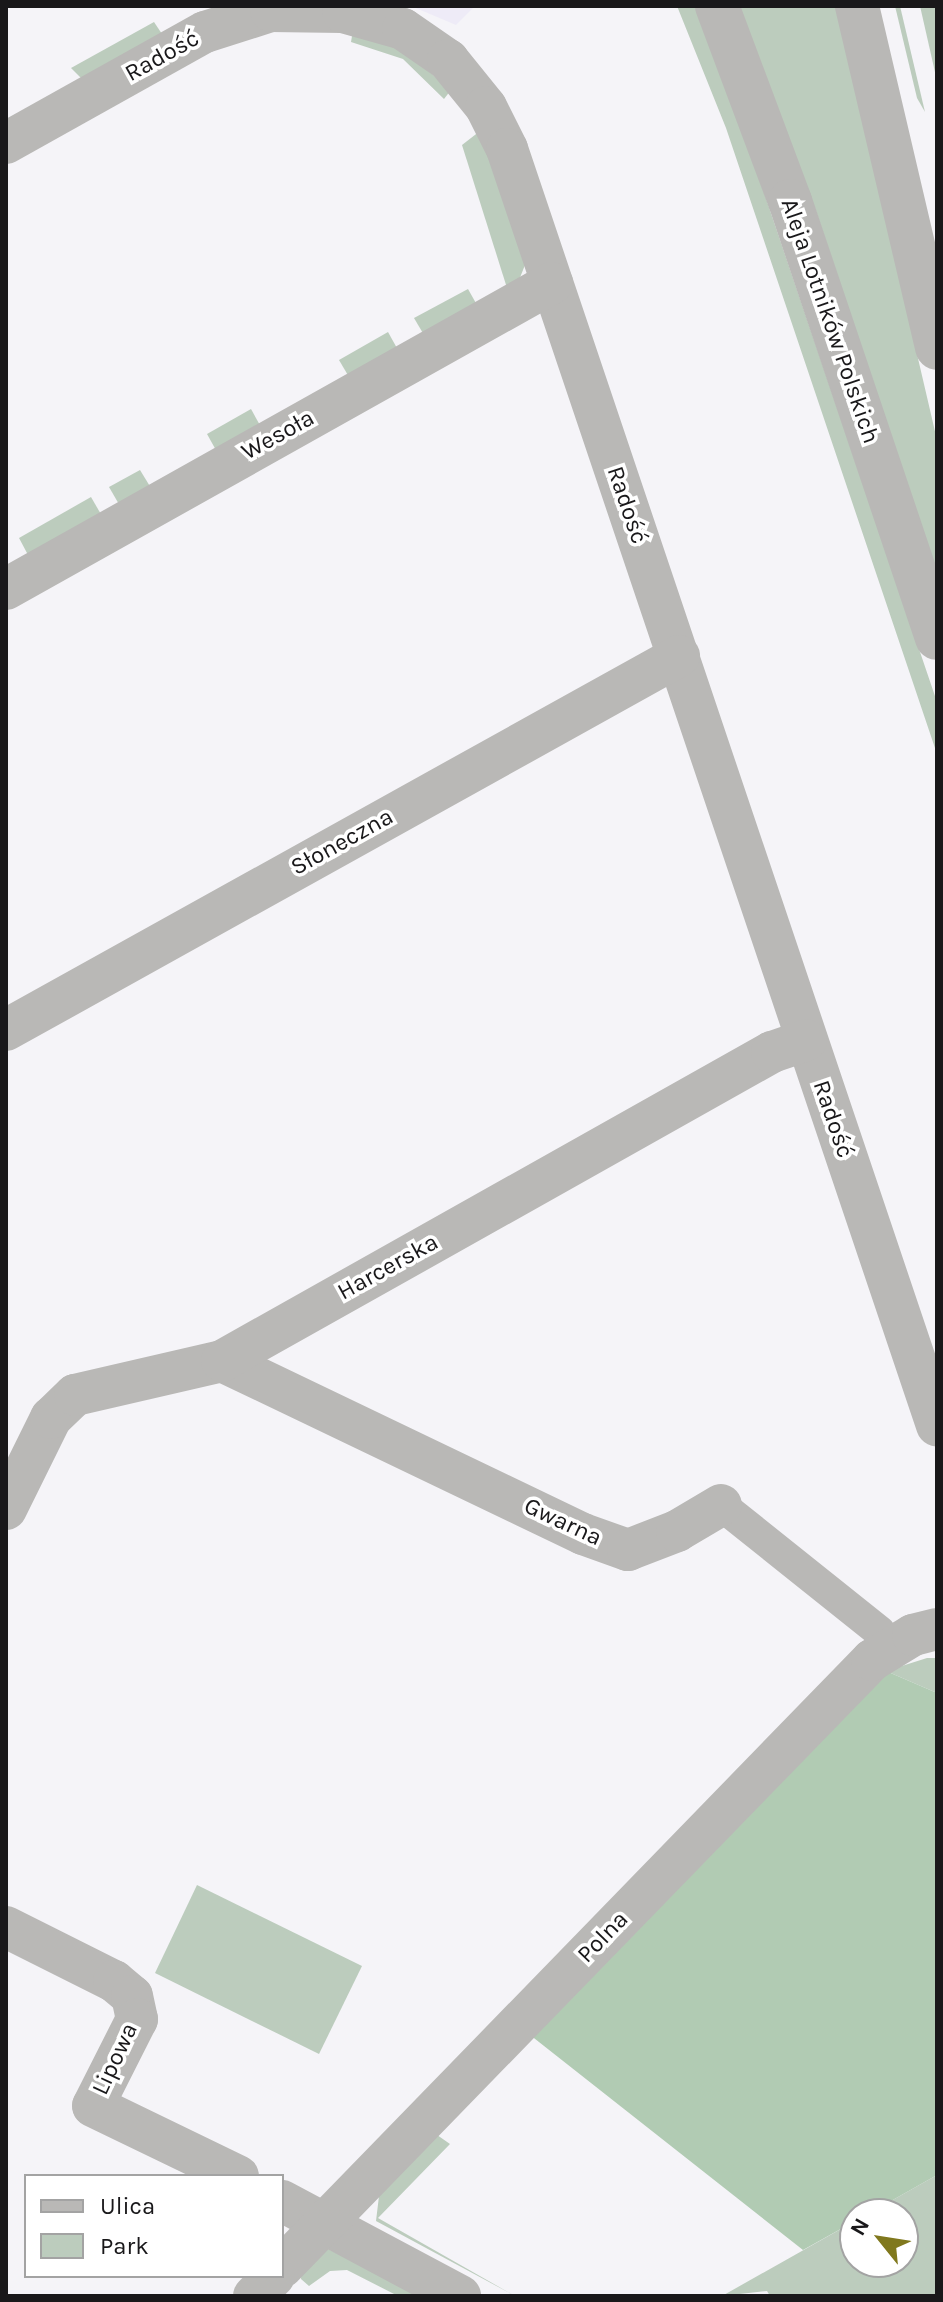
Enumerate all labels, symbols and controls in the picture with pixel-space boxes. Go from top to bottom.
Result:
street label: Radość [120,24,204,88]
street label: Aleja Lotników Polskich [775,195,885,447]
street label: Wesoła [237,403,319,467]
street label: Radość [600,462,654,548]
street label: Słoneczna [286,802,398,882]
street label: Radość [806,1076,860,1162]
street label: Harcerska [333,1228,443,1306]
street label: Gwarna [520,1492,606,1552]
street label: Polna [572,1905,634,1969]
street label: Lipowa [86,2018,144,2100]
legend [24,2174,284,2278]
text: Ulica [100,2192,155,2220]
north arrow [839,2198,919,2278]
text: N [845,2214,875,2240]
text: Park [100,2232,149,2260]

